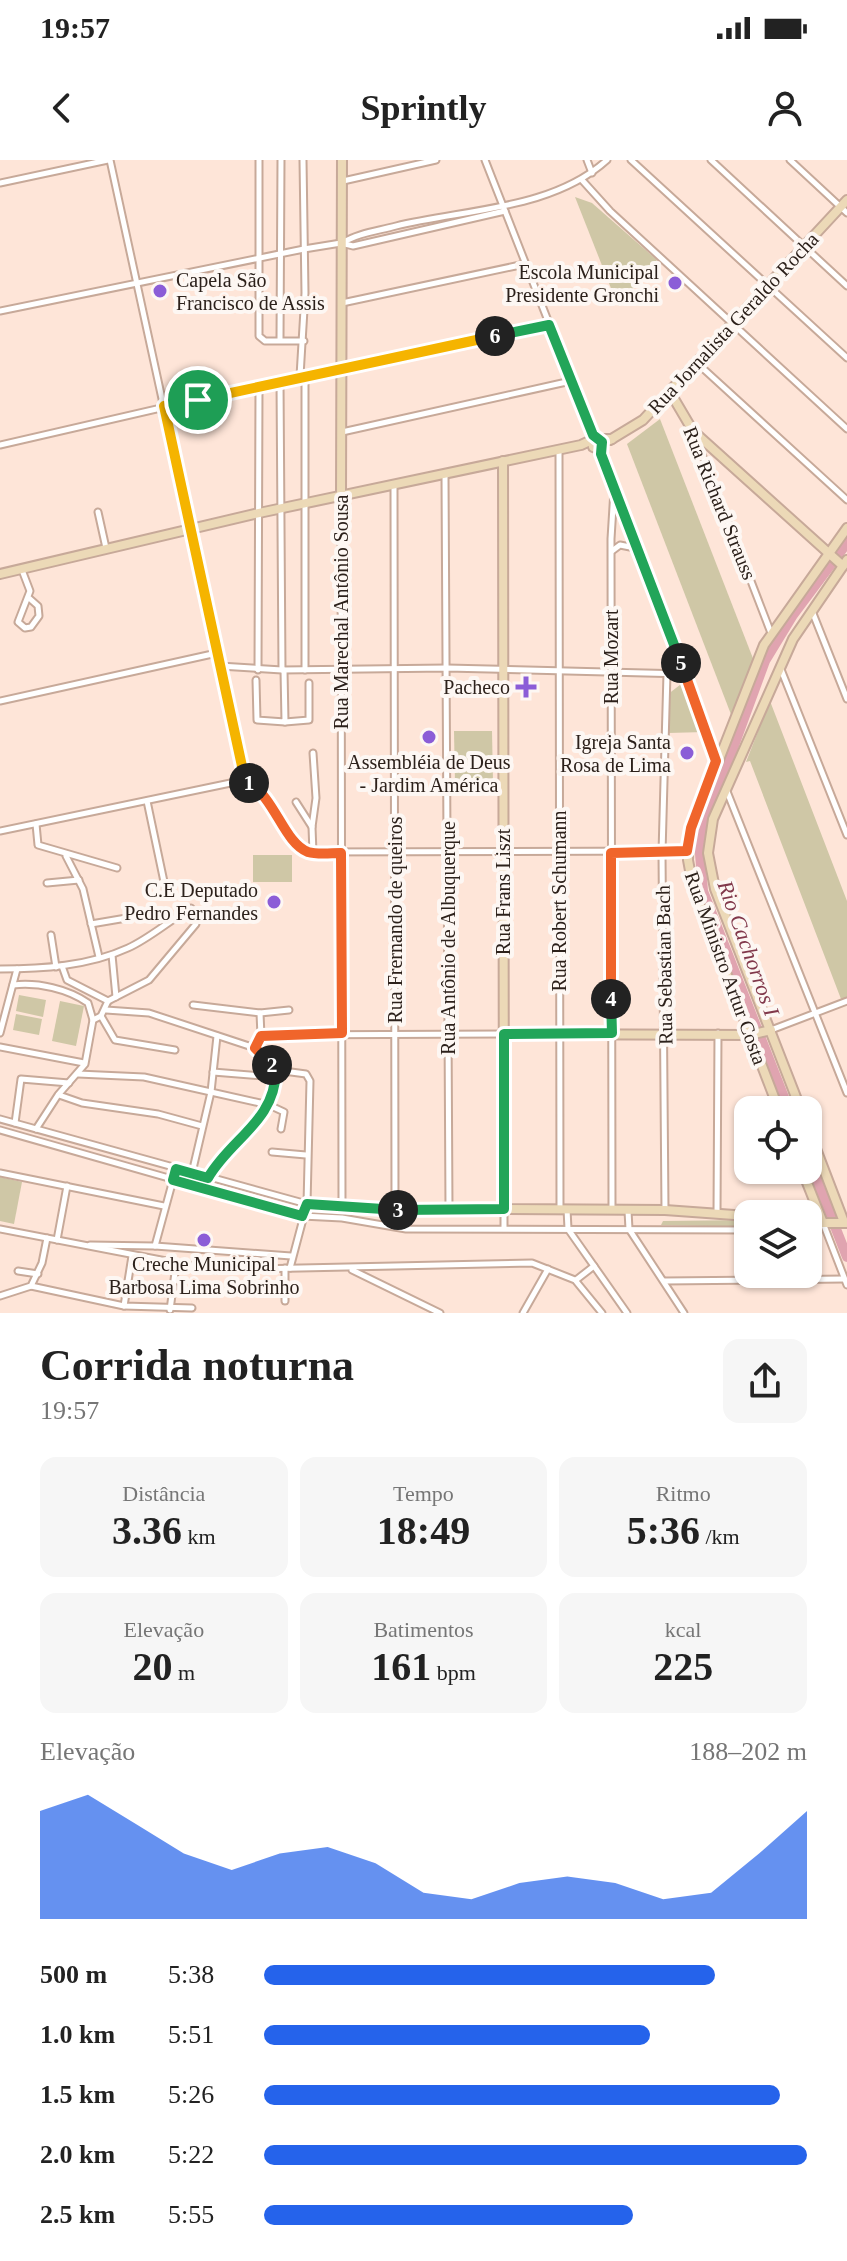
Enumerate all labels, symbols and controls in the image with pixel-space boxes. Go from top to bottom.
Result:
text: 19:57 [40,11,110,44]
icon: back [40,86,84,130]
icon: person [763,86,807,130]
text: Sprintly [360,88,487,128]
street label: Rua Jornalista Geraldo Rocha [643,228,823,418]
place label: Escola Municipal Presidente Gronchi [505,261,659,306]
place label: Capela São Francisco de Assis [176,269,325,314]
marker: Escola Municipal Presidente Gronchi [666,274,684,292]
marker: Capela São Francisco de Assis [151,282,169,300]
pin: 6 [475,316,515,356]
text: 6 [490,323,501,348]
pin [164,366,232,434]
icon: arrive [176,378,220,422]
street label: Rua Richard Strauss [679,423,761,583]
street label: Rua Marechal Antônio Sousa [330,494,352,729]
street label: Rua Mozart [600,609,622,704]
pin: 5 [661,643,701,683]
text: 5 [676,650,687,675]
place label: Pacheco [443,676,510,698]
marker: Pacheco [517,678,535,696]
marker: Assembléia de Deus - Jardim América [420,728,438,746]
place label: Igreja Santa Rosa de Lima [560,731,671,776]
marker: Igreja Santa Rosa de Lima [678,744,696,762]
place label: Assembléia de Deus - Jardim América [347,751,511,796]
pin: 1 [229,763,269,803]
text: 1 [244,770,255,795]
street label: Rua Robert Schumann [548,810,570,992]
street label: Rua Frernando de queiros [384,816,407,1024]
street label: Rua Antônio de Albuquerque [437,821,460,1055]
street label: Rua Frans Liszt [492,828,514,955]
street label: Rua Ministro Artur Costa [681,868,771,1068]
water label: Rio Cachorros I [712,876,785,1021]
place label: C.E Deputado Pedro Fernandes [124,879,258,924]
street label: Rua Sebastian Bach [652,885,676,1045]
marker: C.E Deputado Pedro Fernandes [265,893,283,911]
pin: 4 [591,979,631,1019]
text: 4 [606,986,617,1011]
pin: 2 [252,1045,292,1085]
text: 2 [267,1052,278,1077]
map controls [734,1096,822,1288]
button: locate [734,1096,822,1184]
pin: 3 [378,1190,418,1230]
text: 3 [393,1197,404,1222]
button: layers [734,1200,822,1288]
marker: Creche Municipal Barbosa Lima Sobrinho [195,1231,213,1249]
place label: Creche Municipal Barbosa Lima Sobrinho [108,1253,300,1298]
button: share [723,1339,807,1423]
text: Corrida noturna [40,1341,354,1390]
text: 19:57 [40,1396,99,1425]
text: Distância [122,1481,205,1506]
text: Tempo [393,1481,454,1506]
text: Ritmo [656,1481,711,1506]
text: 3.36 [112,1508,182,1553]
text: 18:49 [377,1508,470,1553]
text: 5:36 [627,1508,700,1553]
text: km [182,1524,216,1549]
text: /km [700,1524,740,1549]
text: Elevação [124,1617,204,1642]
text: Batimentos [373,1617,474,1642]
text: kcal [665,1617,701,1642]
text: 20 [133,1644,173,1689]
text: 161 [371,1644,431,1689]
text: 225 [653,1644,713,1689]
text: m [173,1660,195,1685]
text: bpm [431,1660,476,1685]
text: Elevação [40,1737,135,1766]
text: 188–202 m [689,1737,807,1766]
text: 500 m [40,1960,107,1989]
text: 5:38 [168,1960,214,1989]
text: 1.0 km [40,2020,115,2049]
text: 5:51 [168,2020,214,2049]
text: 1.5 km [40,2080,115,2109]
text: 5:26 [168,2080,214,2109]
text: 2.0 km [40,2140,115,2169]
text: 5:22 [168,2140,214,2169]
text: 2.5 km [40,2200,115,2229]
text: 5:55 [168,2200,214,2229]

